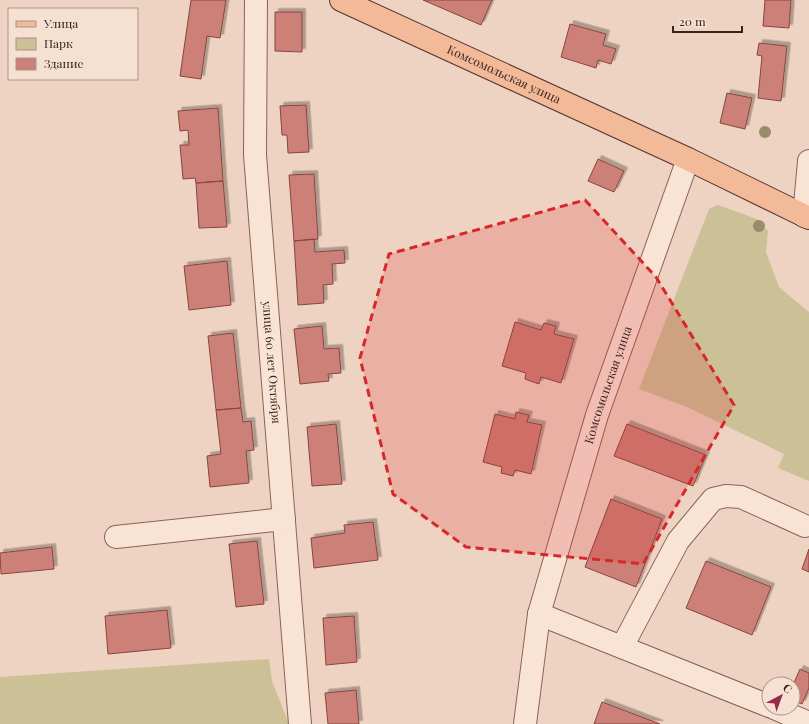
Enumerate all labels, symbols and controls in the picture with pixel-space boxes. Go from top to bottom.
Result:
legend [8,8,138,80]
scale bar [673,8,742,34]
text: 20 m [679,13,706,29]
text: Улица [43,15,78,31]
text: Парк [44,35,73,51]
street label: Комсомольская улица [445,41,564,107]
text: Здание [44,55,84,71]
street label: улица 60 лет Октября [260,299,285,425]
street label: Комсомольская улица [580,324,635,446]
north arrow [761,676,801,716]
text: С [780,680,796,696]

